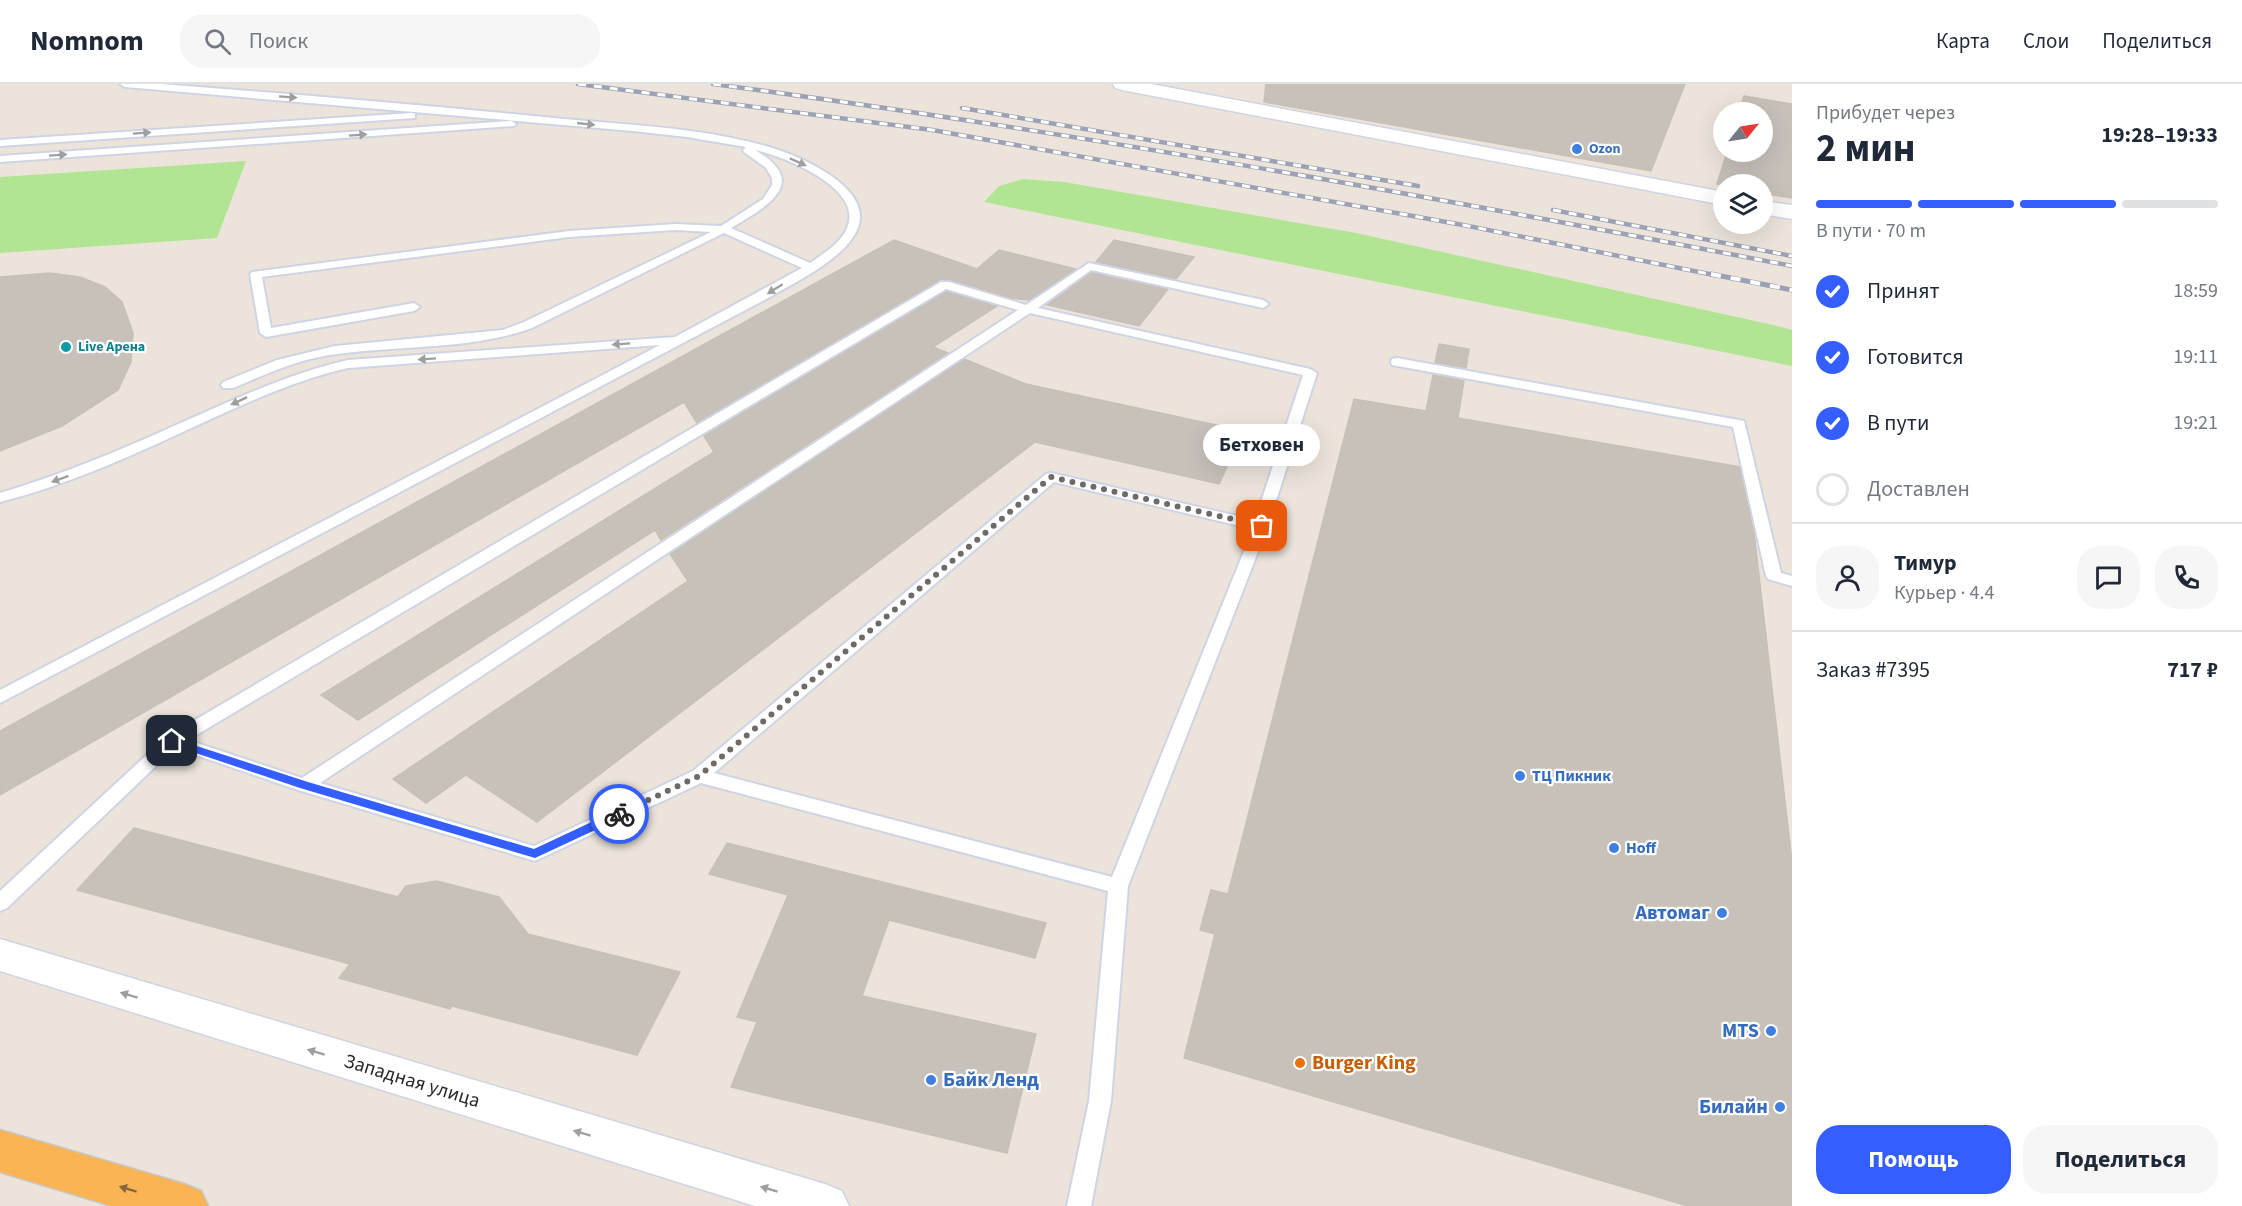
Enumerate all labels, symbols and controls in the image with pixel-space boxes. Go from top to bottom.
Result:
search box [180,14,600,68]
text: Nomnom [30,21,144,61]
icon: search [201,25,234,58]
text: Поиск [249,25,308,57]
text: Карта [1936,26,1990,56]
text: Слои [2023,26,2069,56]
text: Поделиться [2102,26,2212,56]
one-way arrow [278,92,297,101]
text: Прибудет через [1816,99,1955,127]
north arrow [1713,102,1773,162]
map controls [1713,102,1773,234]
one-way arrow [577,119,596,129]
text: 19:28–19:33 [2101,119,2218,151]
text: 2 мин [1816,121,1916,177]
one-way arrow [133,129,152,138]
one-way arrow [348,130,367,139]
place label: Ozon [1589,139,1620,159]
marker: Ozon [1570,142,1584,156]
one-way arrow [49,150,68,160]
one-way arrow [789,158,807,167]
button: layers [1713,174,1773,234]
text: В пути · 70 m [1816,217,1926,245]
icon: check [1816,275,1849,308]
text: Принят [1867,275,1940,307]
text: 18:59 [2173,277,2218,305]
one-way arrow [766,283,783,294]
place label: Live Арена [78,337,145,357]
one-way arrow [612,339,631,349]
marker: Live Арена [59,340,73,354]
icon: check [1816,341,1849,374]
text: Готовится [1867,341,1964,373]
text: 19:11 [2173,343,2218,371]
one-way arrow [417,354,436,363]
one-way arrow [230,397,247,406]
icon: check [1816,407,1849,440]
text: В пути [1867,407,1929,439]
text: 19:21 [2173,409,2218,437]
callout: Бетховен [1204,424,1320,466]
text: Бетховен [1219,431,1304,459]
text: Доставлен [1867,473,1970,505]
one-way arrow [51,475,69,485]
pin [1236,500,1287,551]
icon: bag [1245,509,1278,542]
button: person [1816,546,1879,609]
button: chat [2077,546,2140,609]
button: phone [2155,546,2218,609]
text: Тимур [1894,547,1957,579]
text: Курьер · 4.4 [1894,579,1994,607]
text: Заказ #7395 [1816,654,1930,686]
text: 717 ₽ [2167,654,2218,686]
pin [146,715,197,766]
icon: home [155,724,188,757]
place label: ТЦ Пикник [1532,765,1611,787]
marker: ТЦ Пикник [1513,769,1527,783]
courier [589,784,649,844]
icon: bike [603,798,636,831]
place label: Hoff [1626,837,1658,859]
marker: Hoff [1607,841,1621,855]
place label: Автомаг [1635,899,1710,927]
marker: Автомаг [1715,906,1729,920]
one-way arrow [120,989,138,999]
place label: MTS [1722,1017,1759,1045]
marker: MTS [1764,1024,1778,1038]
one-way arrow [307,1047,325,1056]
street label: Западная улица [341,1047,483,1115]
place label: Burger King [1312,1049,1416,1077]
marker: Burger King [1293,1056,1307,1070]
place label: Байк Ленд [943,1066,1039,1094]
marker: Байк Ленд [924,1073,938,1087]
place label: Билайн [1699,1093,1768,1121]
marker: Билайн [1773,1100,1787,1114]
button: Помощь [1816,1125,2011,1194]
button: Поделиться [2023,1125,2218,1194]
one-way arrow [573,1128,591,1137]
one-way arrow [118,1184,136,1193]
one-way arrow [760,1184,778,1193]

